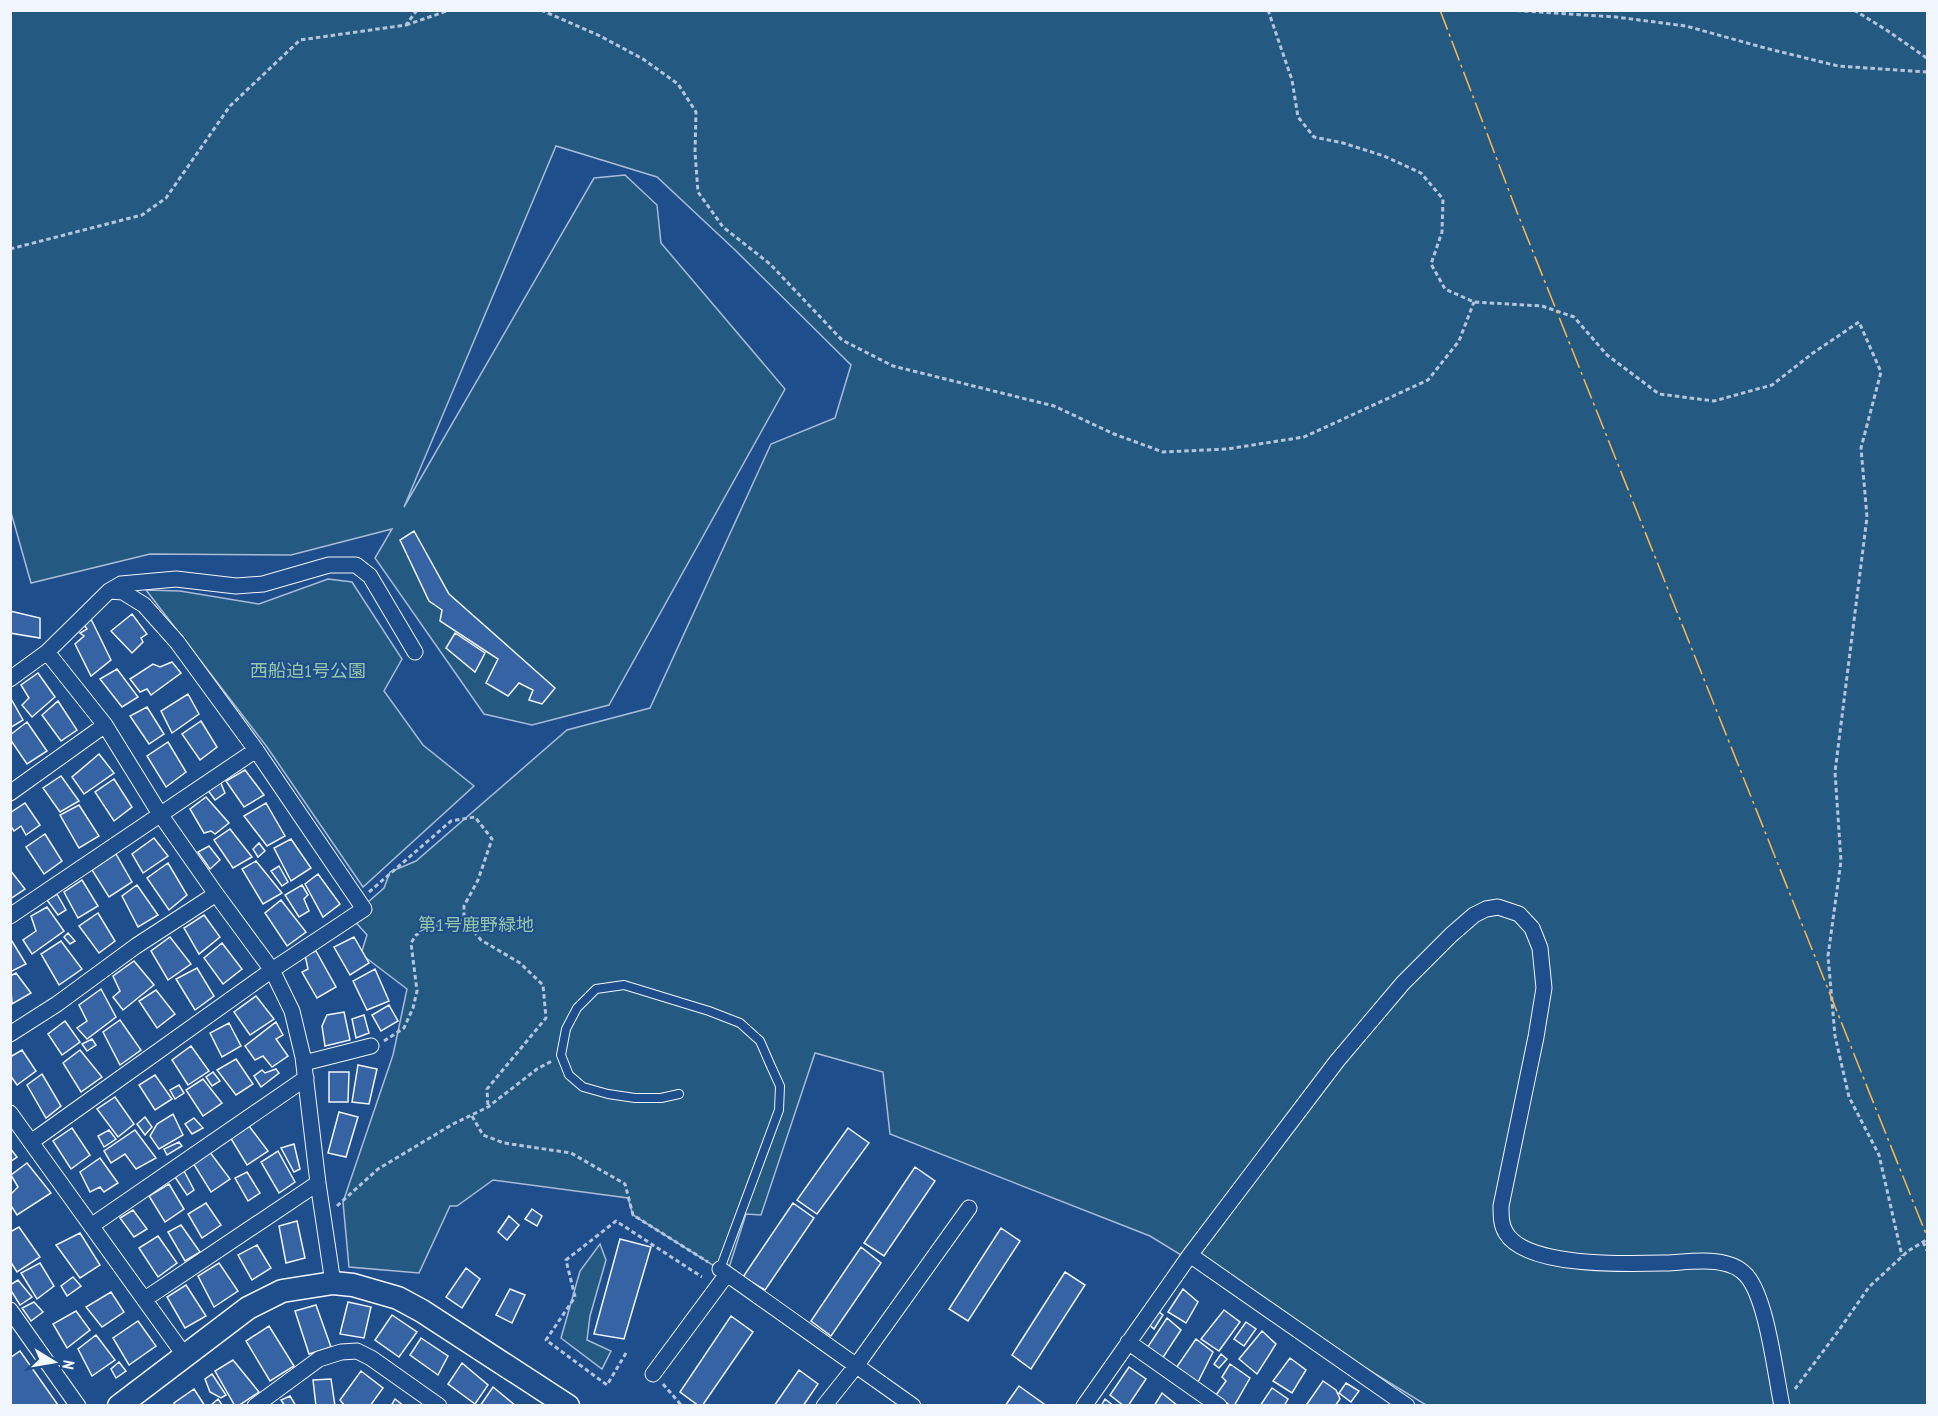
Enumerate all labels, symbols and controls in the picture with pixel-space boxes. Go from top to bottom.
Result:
park label: 西船迫1号公園 [250,659,366,682]
park label: 第1号鹿野緑地 [418,913,534,936]
north arrow [24,1332,84,1392]
text: N [58,1359,79,1371]

